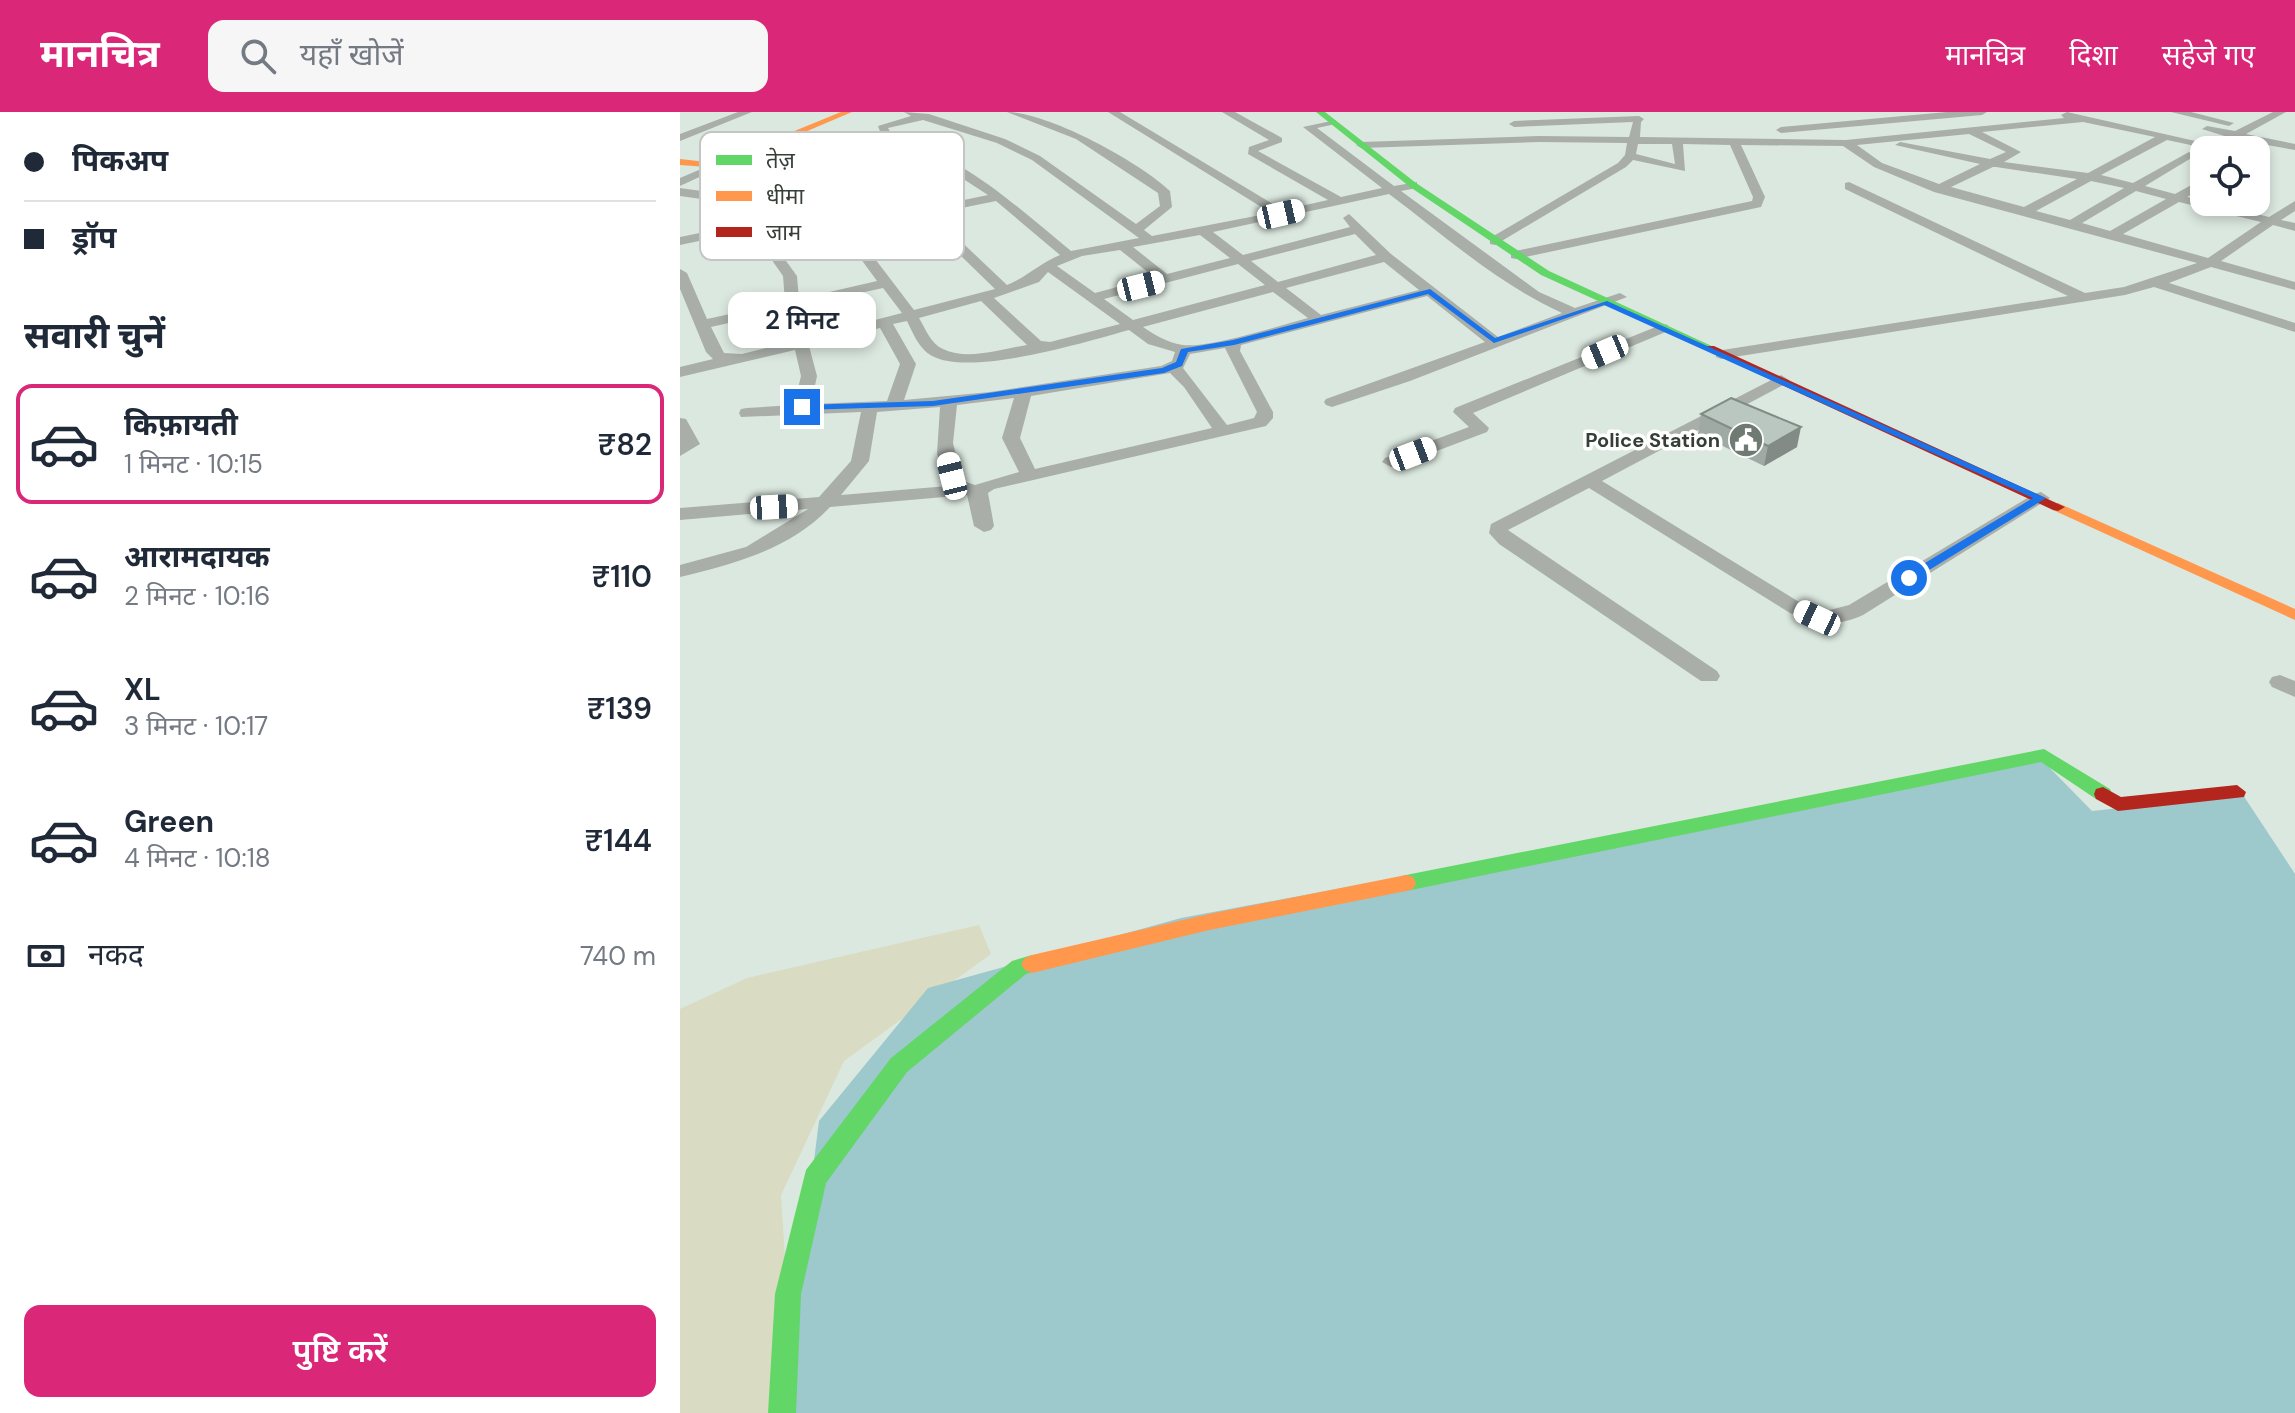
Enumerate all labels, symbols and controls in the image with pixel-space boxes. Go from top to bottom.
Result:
search box [208,20,768,92]
text: मानचित्र [40,29,160,79]
icon: search [236,34,280,78]
text: यहाँ खोजें [300,35,403,74]
text: मानचित्र [1945,37,2025,74]
text: दिशा [2069,37,2118,74]
text: सहेजे गए [2162,37,2255,74]
legend [700,132,964,260]
map controls [2190,136,2270,216]
button: locate [2190,136,2270,216]
text: पिकअप [72,141,168,180]
text: तेज़ [766,146,796,175]
text: धीमा [766,182,804,211]
car [1255,197,1307,231]
text: ड्रॉप [72,218,116,257]
text: जाम [766,218,802,247]
car [1115,269,1167,303]
callout: 2 मिनट [728,291,876,347]
text: 2 मिनट [765,303,839,337]
text: सवारी चुनें [24,312,165,359]
car [1578,332,1632,372]
route end [784,389,820,425]
text: किफ़ायती [124,405,238,444]
icon: car [28,408,100,480]
public building icon: Police Station [1727,421,1765,459]
text: ₹82 [598,425,652,464]
place label: Police Station [1585,427,1720,453]
car [1386,434,1440,474]
text: 1 मिनट · 10:15 [124,447,263,481]
car [935,450,969,502]
car [749,494,799,520]
text: आरामदायक [124,537,270,576]
icon: car [28,540,100,612]
text: ₹110 [592,557,652,596]
route start [1891,560,1927,596]
text: 2 मिनट · 10:16 [124,579,270,613]
car [1790,597,1844,639]
text: XL [124,670,161,709]
icon: car [28,672,100,744]
text: ₹139 [587,689,652,728]
text: 3 मिनट · 10:17 [124,709,268,743]
text: Green [124,802,214,841]
icon: car [28,804,100,876]
text: ₹144 [585,821,652,860]
text: 4 मिनट · 10:18 [124,841,271,875]
icon: cash [24,934,68,978]
text: नकद [88,935,144,974]
text: 740 m [580,939,656,973]
button: पुष्टि करें [24,1305,656,1397]

